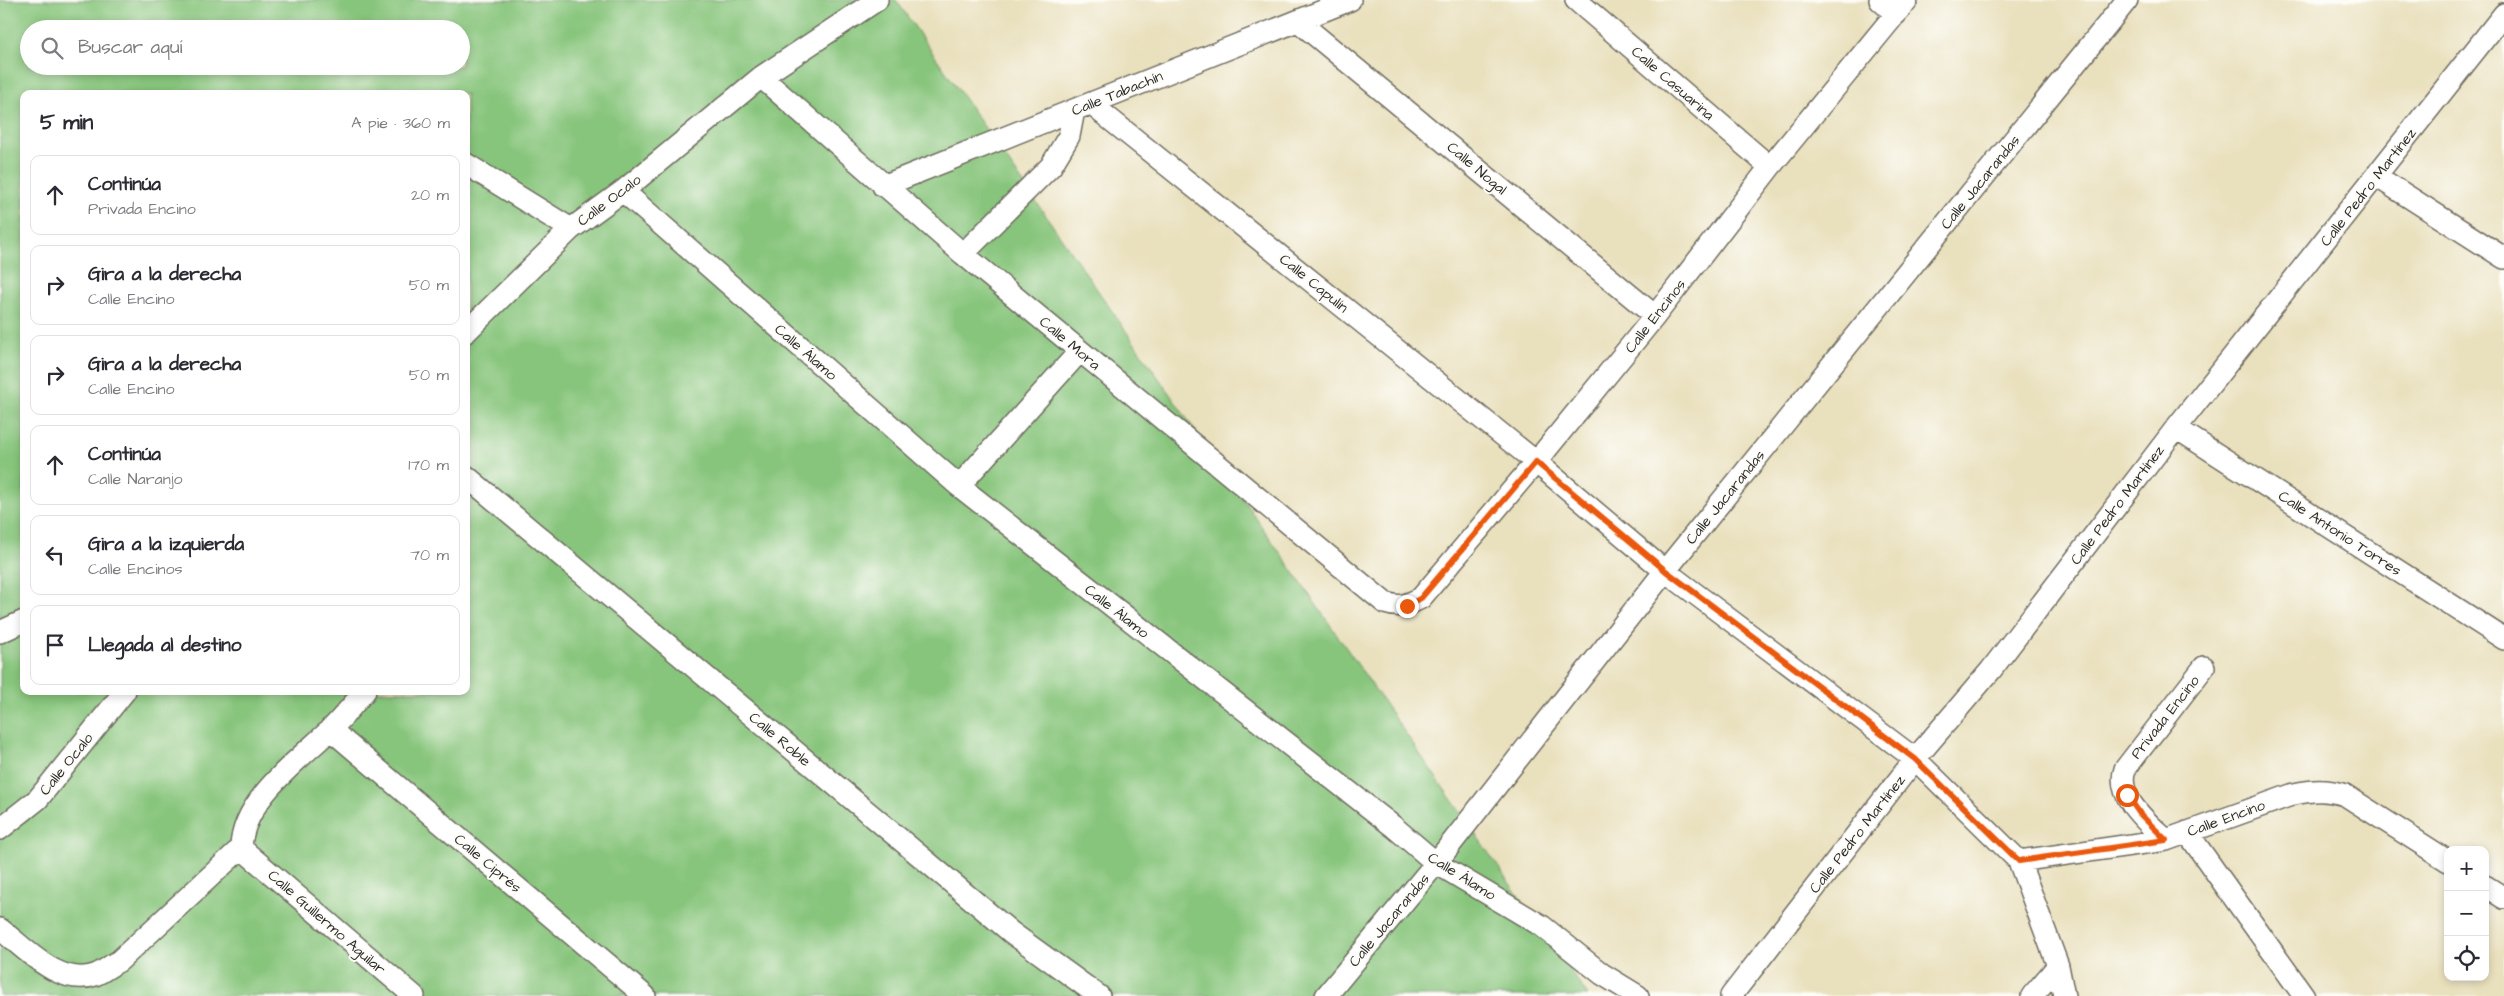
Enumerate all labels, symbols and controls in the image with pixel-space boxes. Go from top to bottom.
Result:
search box [20,20,470,75]
icon: search [38,34,66,62]
text: Buscar aquí [78,34,182,61]
street label: Calle Casuarina [1627,41,1719,126]
street label: Calle Tabachín [1068,65,1166,121]
text: 5 min [40,108,93,137]
text: A pie · 360 m [351,112,450,134]
street label: Calle Pedro Martínez [2316,123,2422,251]
street label: Calle Jacarandas [1936,130,2025,234]
street label: Calle Nogal [1441,137,1511,201]
street label: Calle Ocalo [573,169,646,231]
text: Continúa [88,171,161,198]
icon: ahead [41,181,69,209]
text: 20 m [411,184,449,206]
text: Privada Encino [88,198,196,220]
street label: Calle Capulín [1275,249,1353,318]
text: Gira a la derecha [88,261,241,288]
icon: right [41,271,69,299]
text: 50 m [409,274,449,296]
street label: Calle Encinos [1620,275,1691,358]
text: Calle Encino [88,288,175,310]
street label: Calle Mora [1035,312,1105,375]
street label: Calle Álamo [770,319,842,386]
text: Gira a la derecha [88,351,241,378]
icon: right [41,361,69,389]
text: 50 m [409,364,449,386]
text: Calle Encino [88,378,175,400]
text: Continúa [88,441,161,468]
street label: Calle Pedro Martínez [2065,441,2170,569]
street label: Calle Jacarandas [1681,445,1770,549]
icon: ahead [41,451,69,479]
text: 170 m [408,454,449,476]
text: Calle Naranjo [88,468,183,490]
street label: Calle Antonio Torres [2274,486,2406,581]
text: Gira a la izquierda [88,531,244,558]
icon: left [41,541,69,569]
text: 70 m [410,544,449,566]
text: Calle Encinos [88,558,183,580]
street label: Calle Álamo [1080,579,1154,644]
route end [1396,595,1419,618]
icon: arrive [41,631,69,659]
text: Llegada al destino [88,632,241,659]
street label: Privada Encino [2126,671,2205,764]
street label: Calle Roble [744,707,815,772]
street label: Calle Ocalo [35,728,99,800]
street label: Calle Pedro Martínez [1805,770,1911,898]
route start [2116,784,2139,807]
street label: Calle Encino [2184,795,2268,842]
street label: Calle Ciprés [449,829,526,898]
map controls [2444,846,2489,981]
button: + [2444,846,2489,891]
street label: Calle Álamo [1424,847,1500,906]
street label: Calle Guillermo Aguilar [262,865,390,980]
street label: Calle Jacarandas [1344,869,1435,972]
button: − [2444,891,2489,936]
button: locate [2444,936,2489,981]

